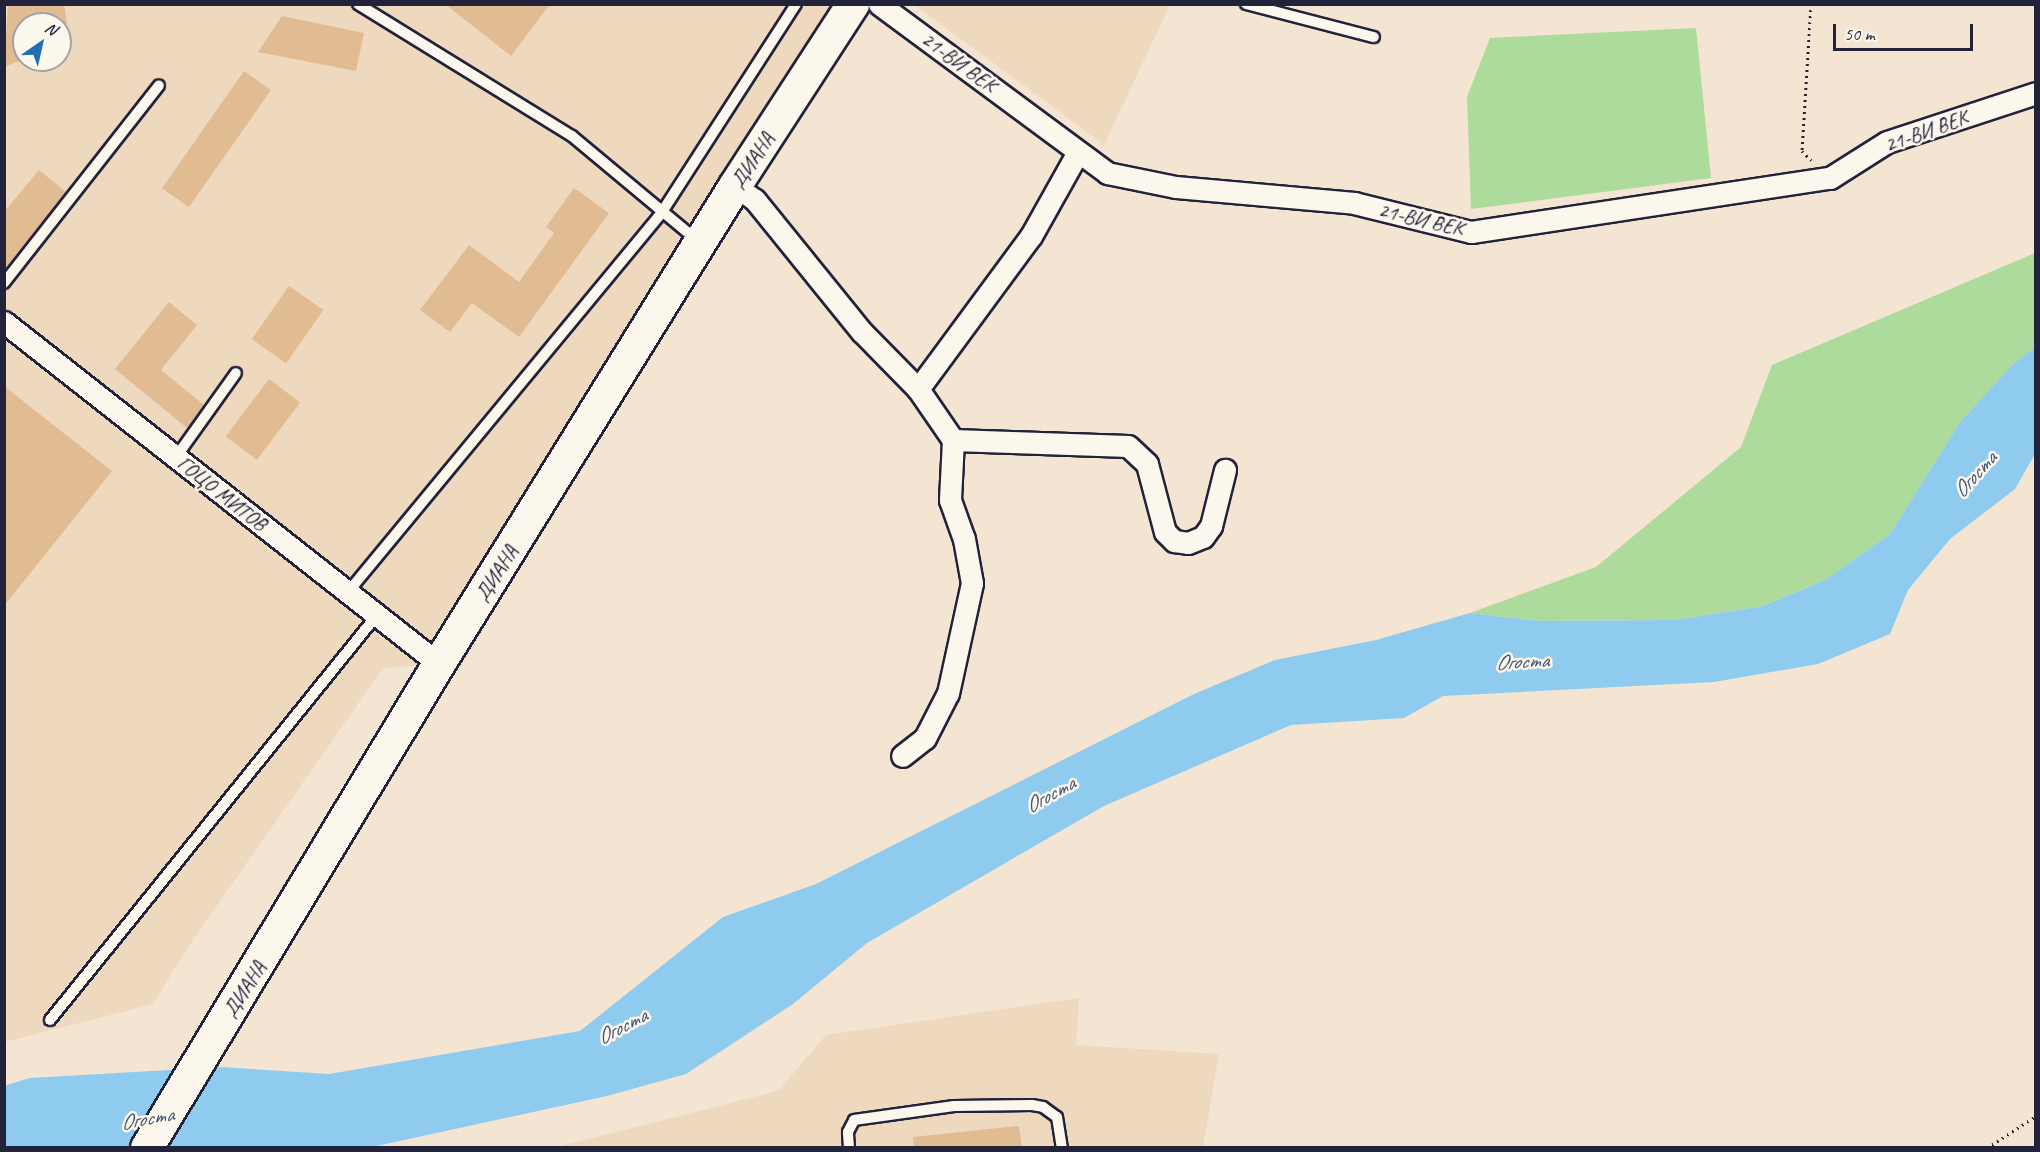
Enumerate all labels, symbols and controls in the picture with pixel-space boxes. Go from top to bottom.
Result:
north arrow [12,12,72,72]
scale bar [1836,12,1976,50]
text: N [41,18,61,40]
text: 50 m [1844,23,1875,45]
street label: 21-ВИ ВЕК [916,26,1002,98]
street label: 21-ВИ ВЕК [1881,104,1971,158]
street label: ДИАНА [725,127,779,193]
street label: 21-ВИ ВЕК [1376,197,1466,241]
water label: Огоста [1947,446,2003,504]
street label: ГОЦО МИТОВ [172,450,272,536]
street label: ДИАНА [469,540,523,606]
water label: Огоста [1495,647,1549,677]
water label: Огоста [1020,771,1080,819]
street label: ДИАНА [217,956,271,1022]
water label: Огоста [592,1003,652,1051]
water label: Огоста [118,1101,176,1137]

